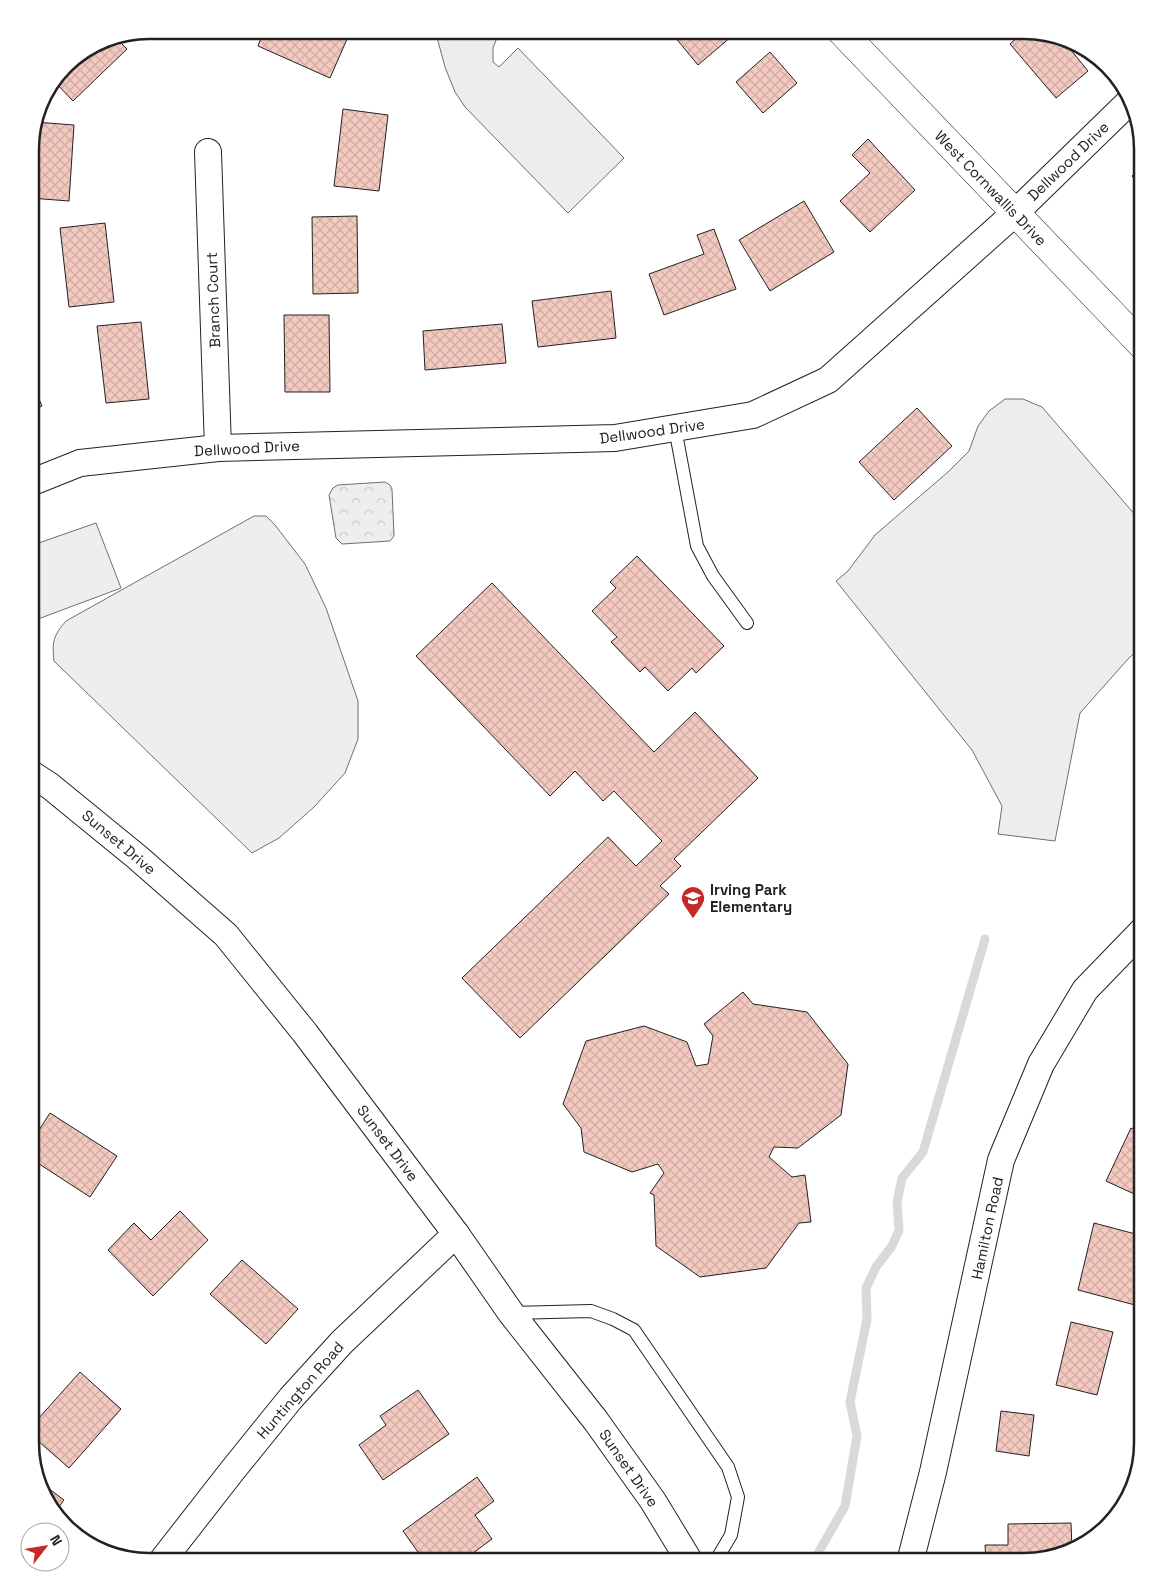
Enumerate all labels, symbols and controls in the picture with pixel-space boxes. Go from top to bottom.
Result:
street label: Dellwood Drive [1023,117,1113,205]
street label: West Cornwallis Drive [931,126,1051,250]
street label: Branch Court [202,252,224,348]
street label: Dellwood Drive [598,414,706,448]
street label: Dellwood Drive [194,436,301,460]
street label: Sunset Drive [78,806,160,879]
place label: Irving Park Elementary [710,880,792,916]
school or university icon: Irving Park Elementary [680,885,706,919]
street label: Sunset Drive [353,1101,423,1185]
street label: Hamilton Road [967,1175,1007,1281]
street label: Huntington Road [252,1337,348,1443]
street label: Sunset Drive [595,1425,663,1511]
north arrow [20,1522,70,1572]
text: N [46,1532,66,1549]

